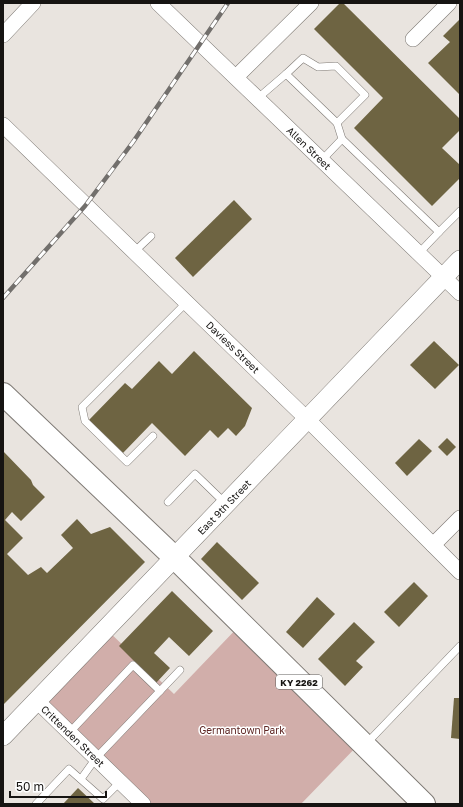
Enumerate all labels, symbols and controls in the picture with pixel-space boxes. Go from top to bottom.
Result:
street label: Allen Street [284,124,334,172]
street label: Daviess Street [204,319,262,375]
street label: East 9th Street [195,477,253,537]
road number: KY 2262 [276,675,322,689]
street label: Crittenden Street [39,703,107,769]
park label: Germantown Park [199,724,285,736]
scale bar [10,773,106,799]
text: 50 m [16,779,44,794]

